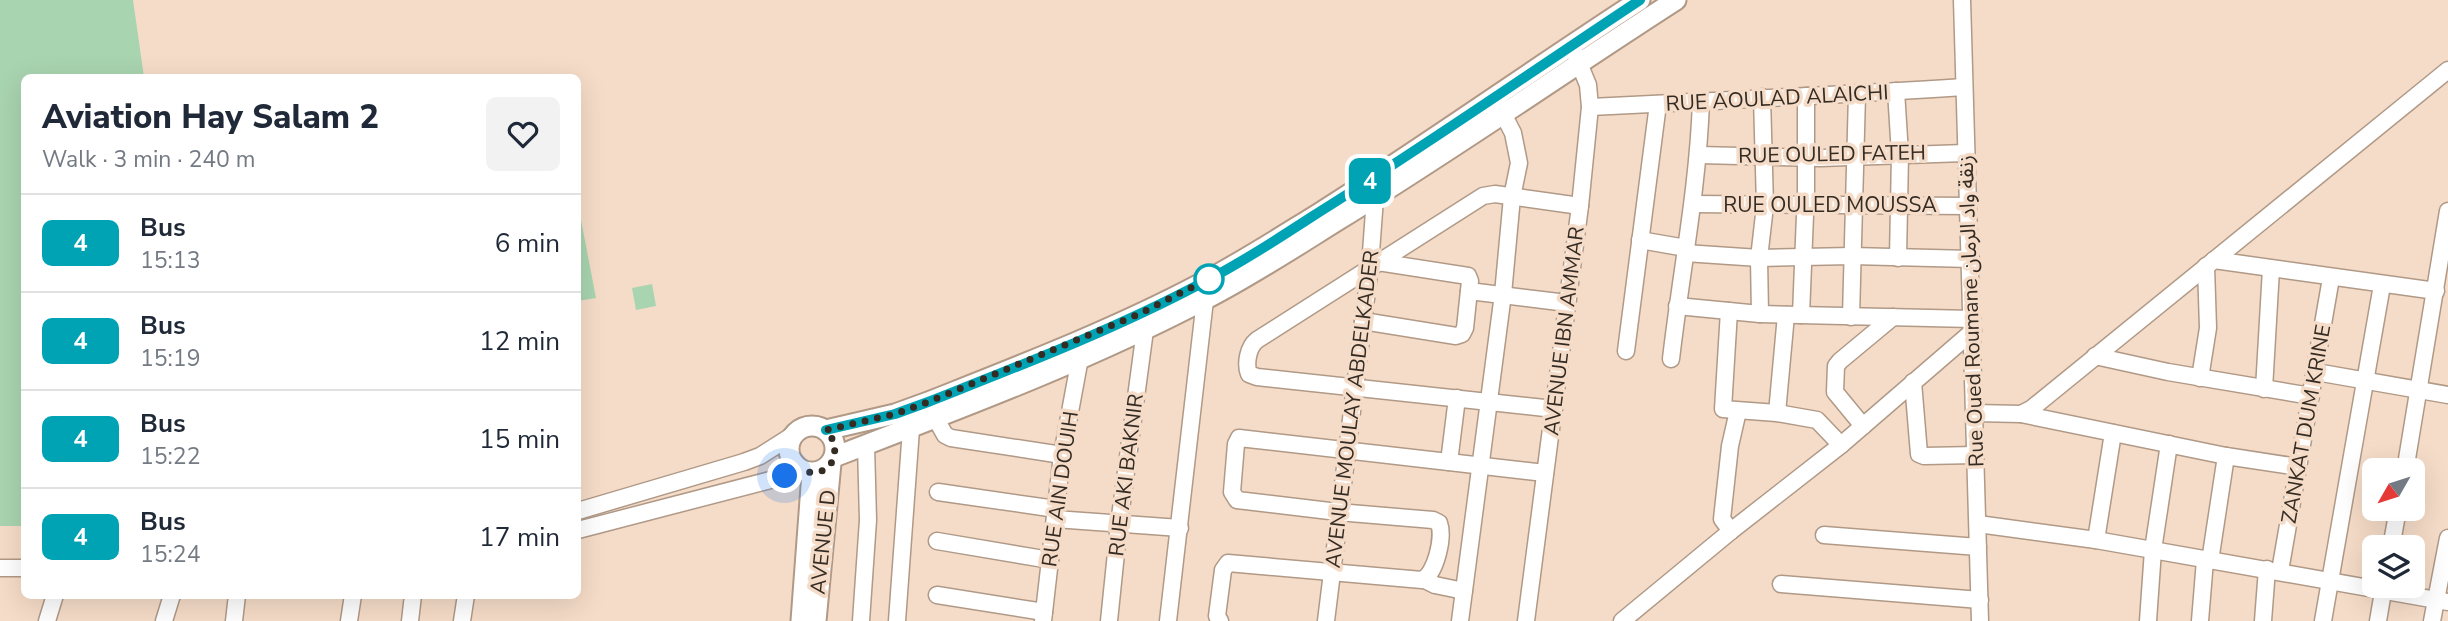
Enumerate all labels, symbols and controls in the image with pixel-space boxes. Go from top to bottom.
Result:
street label: RUE AOULAD ALAICHI [1665,78,1889,118]
text: Aviation Hay Salam 2 [42,95,379,140]
button: heart [486,97,560,171]
street label: RUE OULED FATEH [1738,138,1926,170]
text: Walk · 3 min · 240 m [42,144,255,175]
street label: Rue Oued Roumane زنقة واد الرمان [1952,155,1990,467]
line badge: 4 [1347,158,1393,204]
text: 4 [1363,165,1377,197]
street label: RUE OULED MOUSSA [1723,191,1937,219]
text: Bus [140,210,186,245]
street label: AVENUE IBN AMMAR [1537,225,1591,437]
text: 6 min [495,226,560,261]
text: 4 [73,227,88,259]
text: 15:13 [140,245,200,276]
street label: AVENUE MOULAY ABDELKADER [1319,248,1385,570]
unlabelled marker [1194,264,1224,294]
text: Bus [140,308,186,343]
street label: ZANKAT DUM KRINE [2275,322,2337,526]
text: 12 min [479,324,560,359]
text: 4 [73,325,88,357]
text: 15:19 [140,343,200,374]
street label: RUE AKI BAKNIR [1102,392,1150,558]
text: Bus [140,406,186,441]
street label: RUE AIN DOUIH [1035,409,1085,569]
text: 15 min [479,422,560,457]
text: 4 [73,423,88,455]
text: 15:22 [140,441,200,472]
your location [767,458,802,493]
north arrow [2362,458,2426,522]
map controls [2362,458,2425,598]
street label: AVENUE D [804,488,842,596]
text: Bus [140,504,186,539]
text: 17 min [479,520,560,555]
text: 4 [73,521,88,553]
button: layers [2362,535,2425,598]
text: 15:24 [140,539,200,570]

